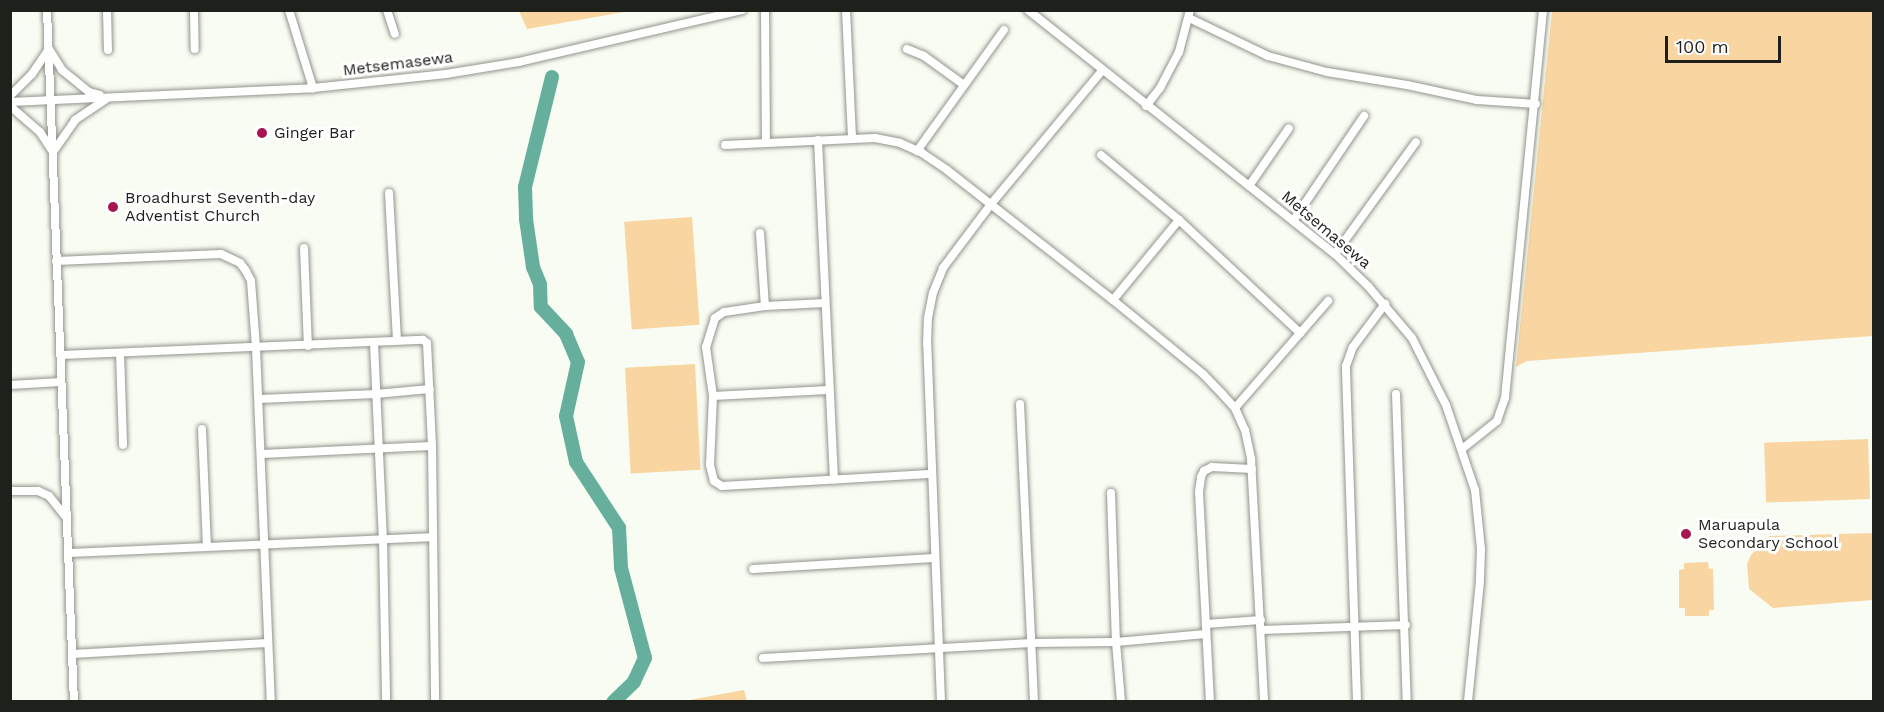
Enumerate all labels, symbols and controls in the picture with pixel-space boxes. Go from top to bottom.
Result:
scale bar [1668,24,1784,62]
text: 100 m [1676,36,1729,57]
street label: Metsemasewa [342,48,454,80]
place label: Ginger Bar [274,123,356,143]
marker: Ginger Bar [255,126,269,140]
street label: Metsemasewa [1277,187,1375,273]
place label: Broadhurst Seventh-day Adventist Church [125,188,315,226]
marker: Broadhurst Seventh-day Adventist Church [106,200,120,214]
place label: Maruapula Secondary School [1698,515,1838,553]
marker: Maruapula Secondary School [1679,527,1693,541]

